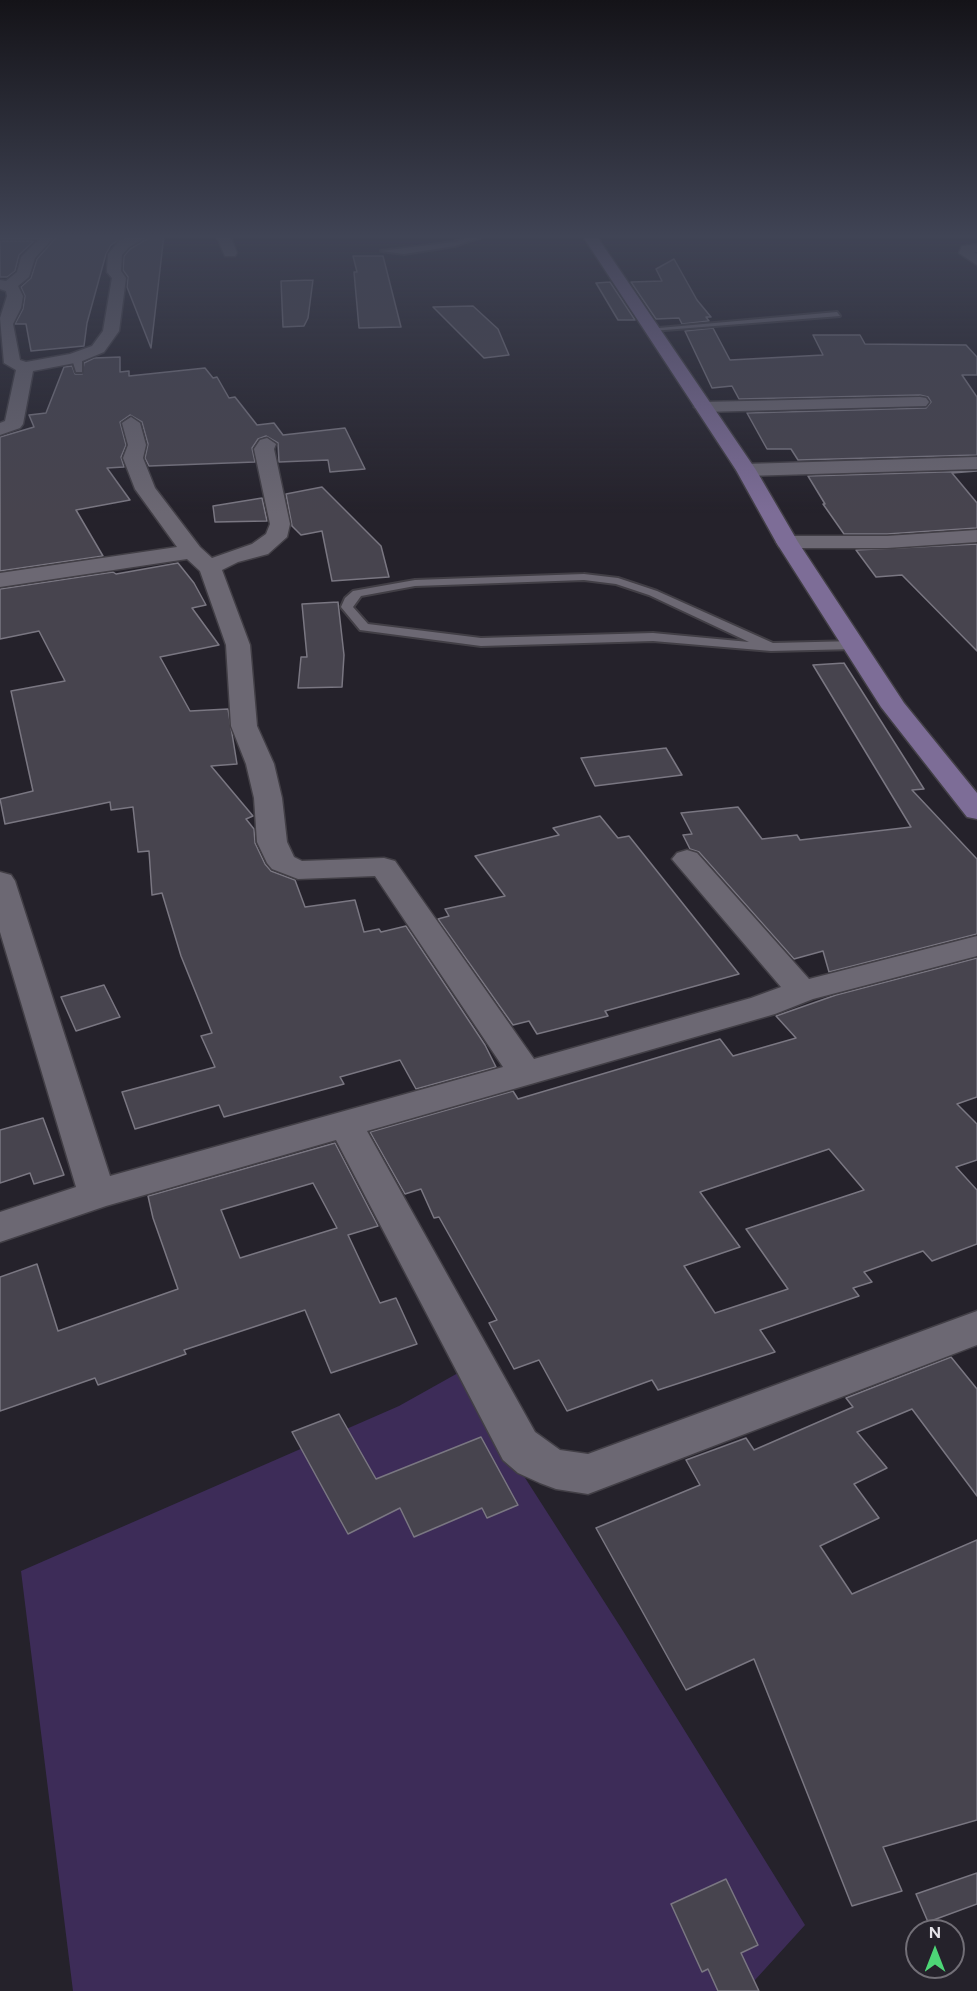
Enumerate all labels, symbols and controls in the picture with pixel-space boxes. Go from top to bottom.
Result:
north arrow [905,1919,965,1979]
text: N [929,1923,941,1942]

